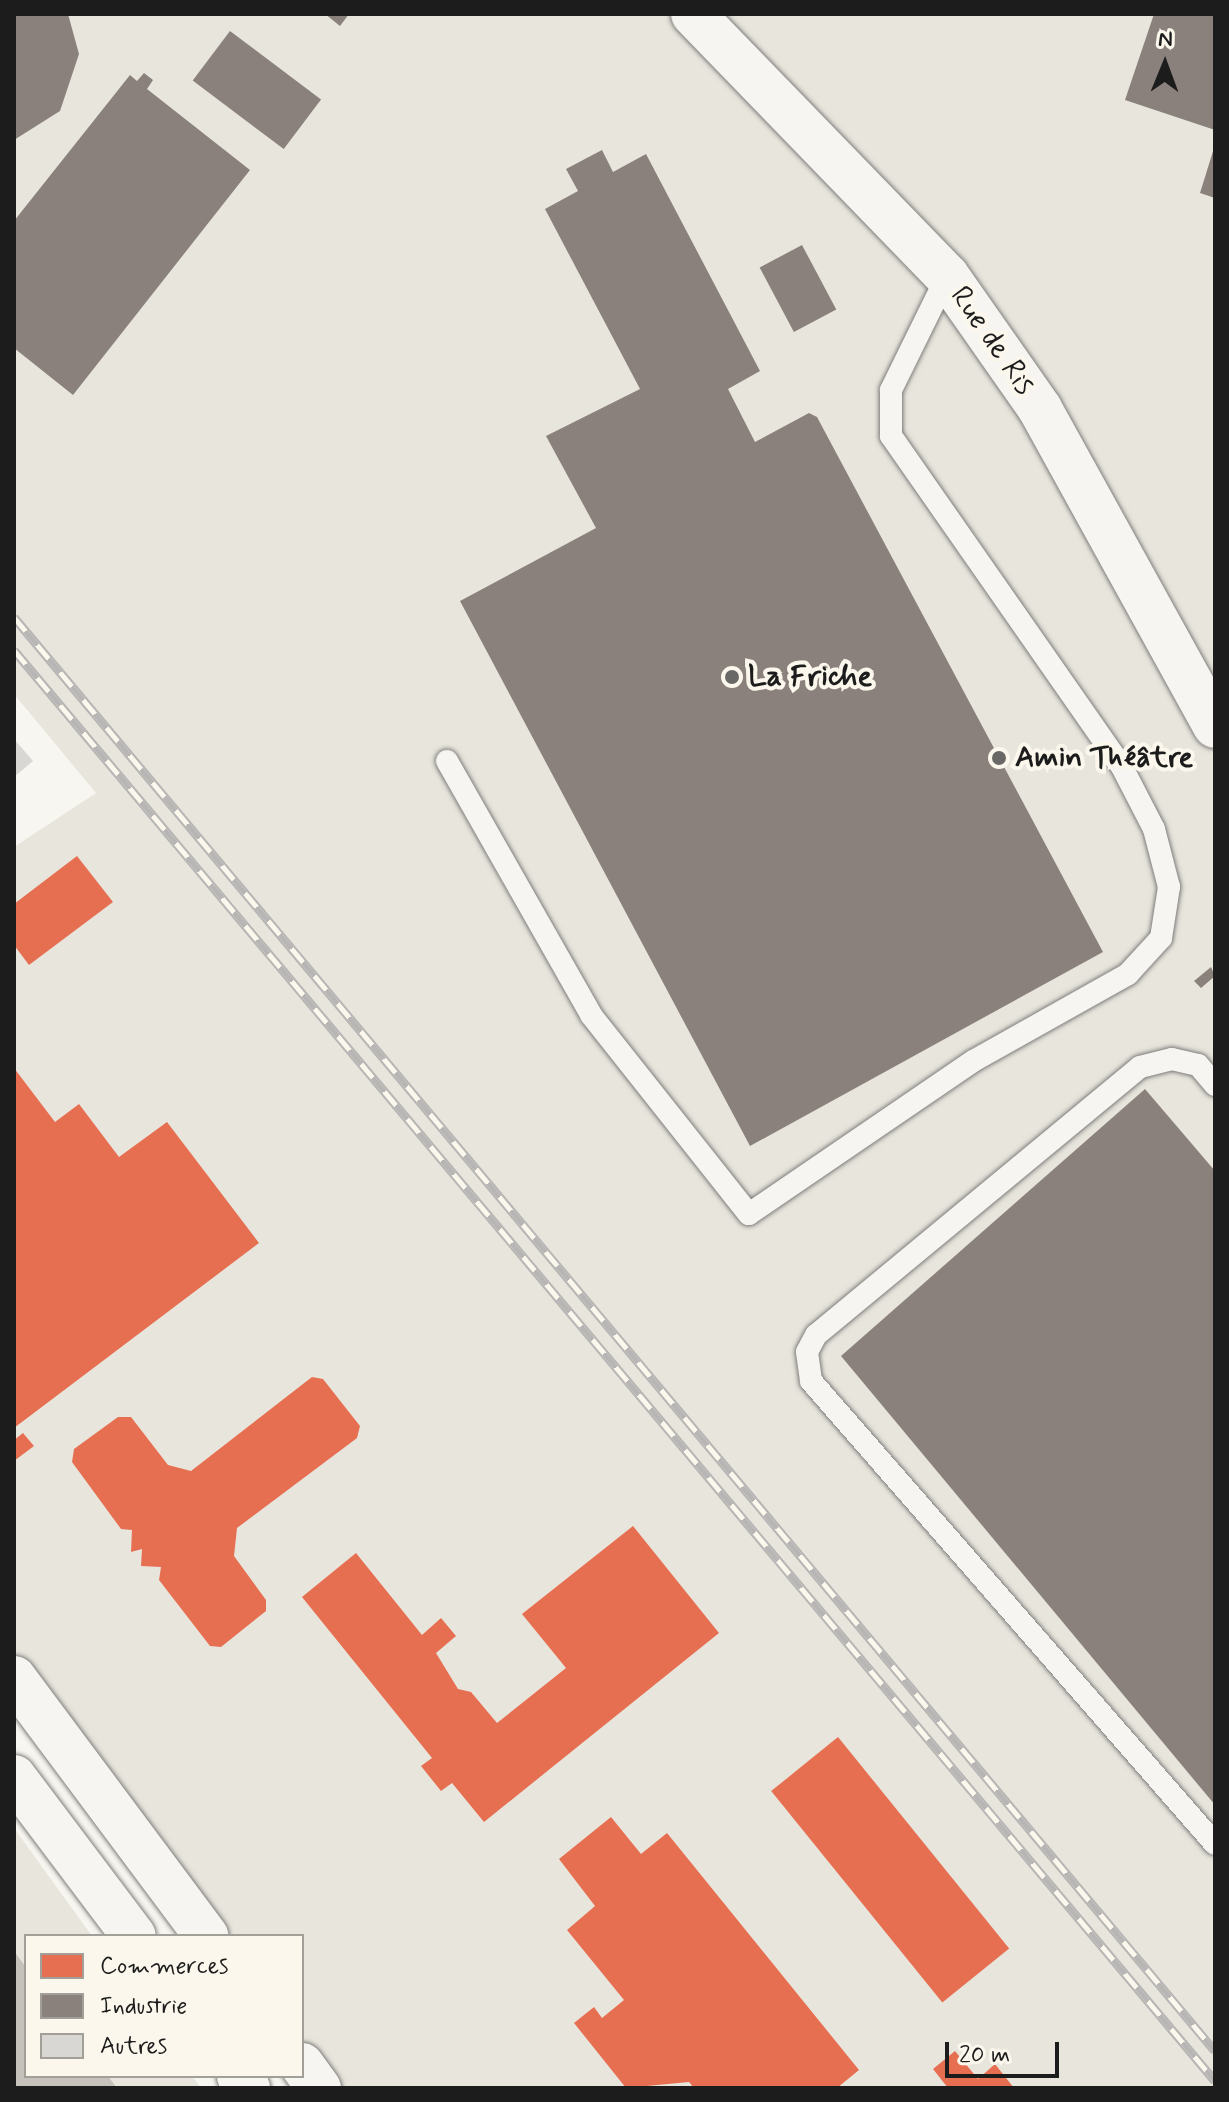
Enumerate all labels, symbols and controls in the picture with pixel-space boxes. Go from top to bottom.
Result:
north arrow [1125,24,1205,104]
text: N [1158,26,1173,54]
street label: Rue de Ris [941,279,1043,403]
place label: La Friche [748,659,869,695]
marker: La Friche [723,668,741,686]
place label: Amin Théâtre [1015,740,1192,776]
marker: Amin Théâtre [990,749,1008,767]
legend [24,1934,304,2078]
text: Commerces [100,1951,229,1982]
text: Industrie [100,1991,187,2022]
scale bar [949,2026,1063,2076]
text: Autres [100,2031,167,2062]
text: 20 m [959,2040,1010,2071]

